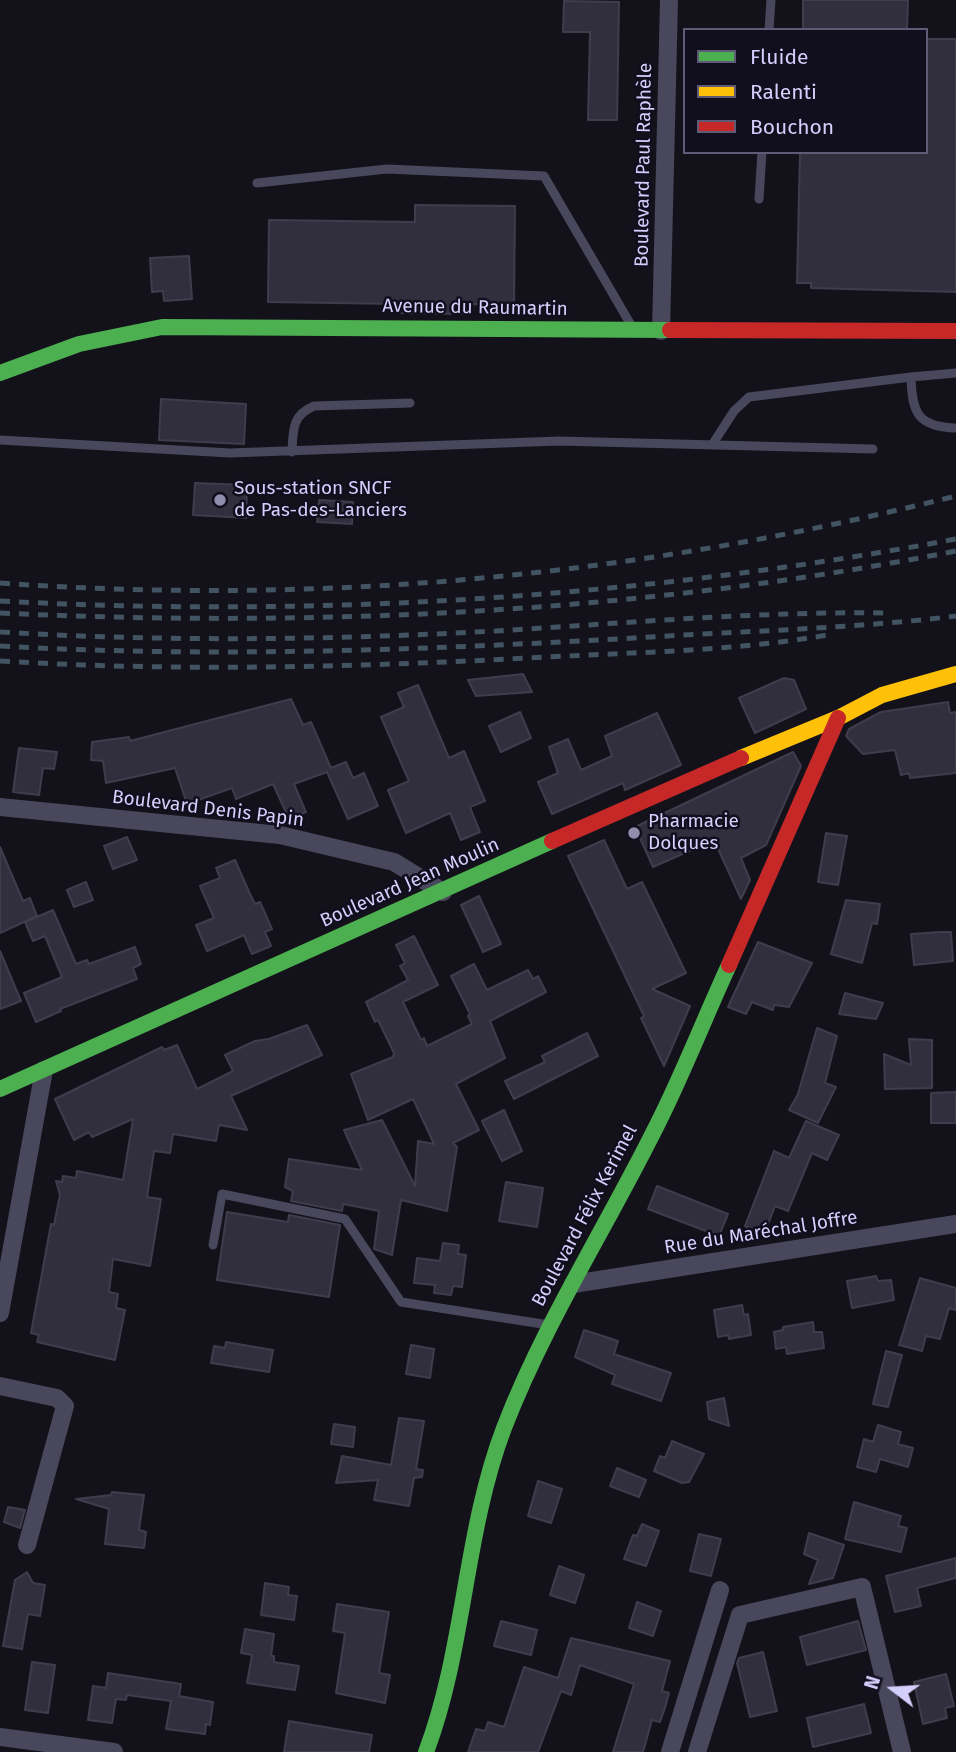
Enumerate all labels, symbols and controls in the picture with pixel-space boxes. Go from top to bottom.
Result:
legend [683,28,928,154]
text: Fluide [750,44,808,70]
street label: Boulevard Paul Raphèle [631,63,657,267]
text: Ralenti [750,79,817,105]
text: Bouchon [750,114,834,140]
street label: Avenue du Raumartin [382,295,568,321]
place label: Sous-station SNCF de Pas-des-Lanciers [234,478,407,522]
marker: Sous-station SNCF de Pas-des-Lanciers [212,492,228,508]
street label: Boulevard Denis Papin [111,786,305,832]
place label: Pharmacie Dolques [648,811,739,855]
marker: Pharmacie Dolques [626,825,642,841]
street label: Boulevard Jean Moulin [317,833,503,933]
street label: Boulevard Félix Kerimel [527,1121,643,1311]
street label: Rue du Maréchal Joffre [663,1206,859,1260]
north arrow [858,1654,928,1724]
text: N [860,1673,885,1692]

